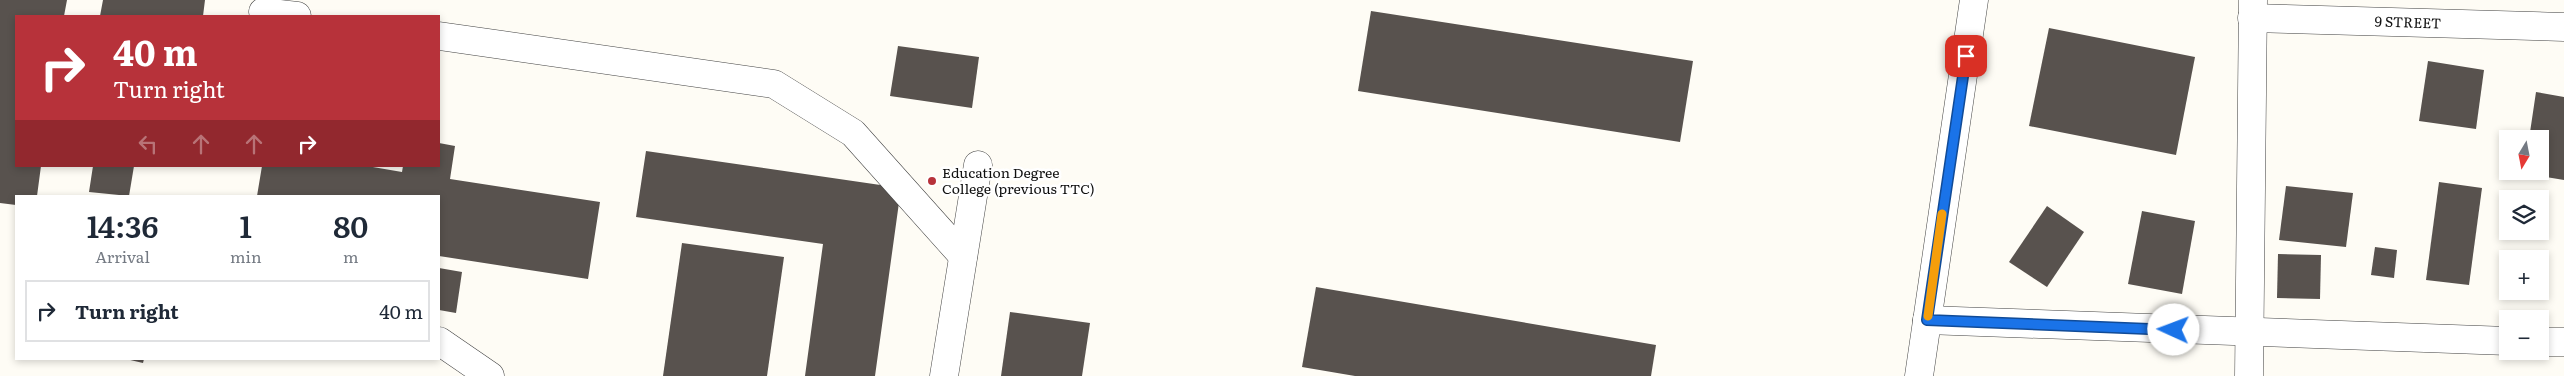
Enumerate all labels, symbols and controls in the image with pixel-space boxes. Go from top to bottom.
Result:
street label: 9 STREET [2374,11,2441,32]
text: 40 m [113,25,198,77]
icon: right [30,35,95,100]
pin [1945,35,1987,77]
icon: arrive [1952,42,1980,70]
text: Turn right [113,72,225,105]
icon: left [134,130,162,158]
icon: ahead [187,130,215,158]
icon: ahead [240,130,268,158]
icon: right [293,130,321,158]
north arrow [2499,130,2549,180]
map controls [2499,130,2549,360]
place label: Education Degree College (previous TTC) [942,162,1095,198]
marker: Education Degree College (previous TTC) [926,175,938,187]
button: layers [2499,190,2549,240]
text: 14:36 [87,203,158,247]
text: 1 [240,203,252,247]
text: 80 [333,203,368,247]
text: Arrival [95,244,150,268]
text: min [230,244,262,268]
text: m [343,244,358,268]
button: + [2499,250,2549,300]
icon: right [32,297,60,325]
text: Turn right [75,297,179,325]
text: 40 m [379,297,423,325]
position arrow [2147,303,2199,355]
button: − [2499,310,2549,360]

